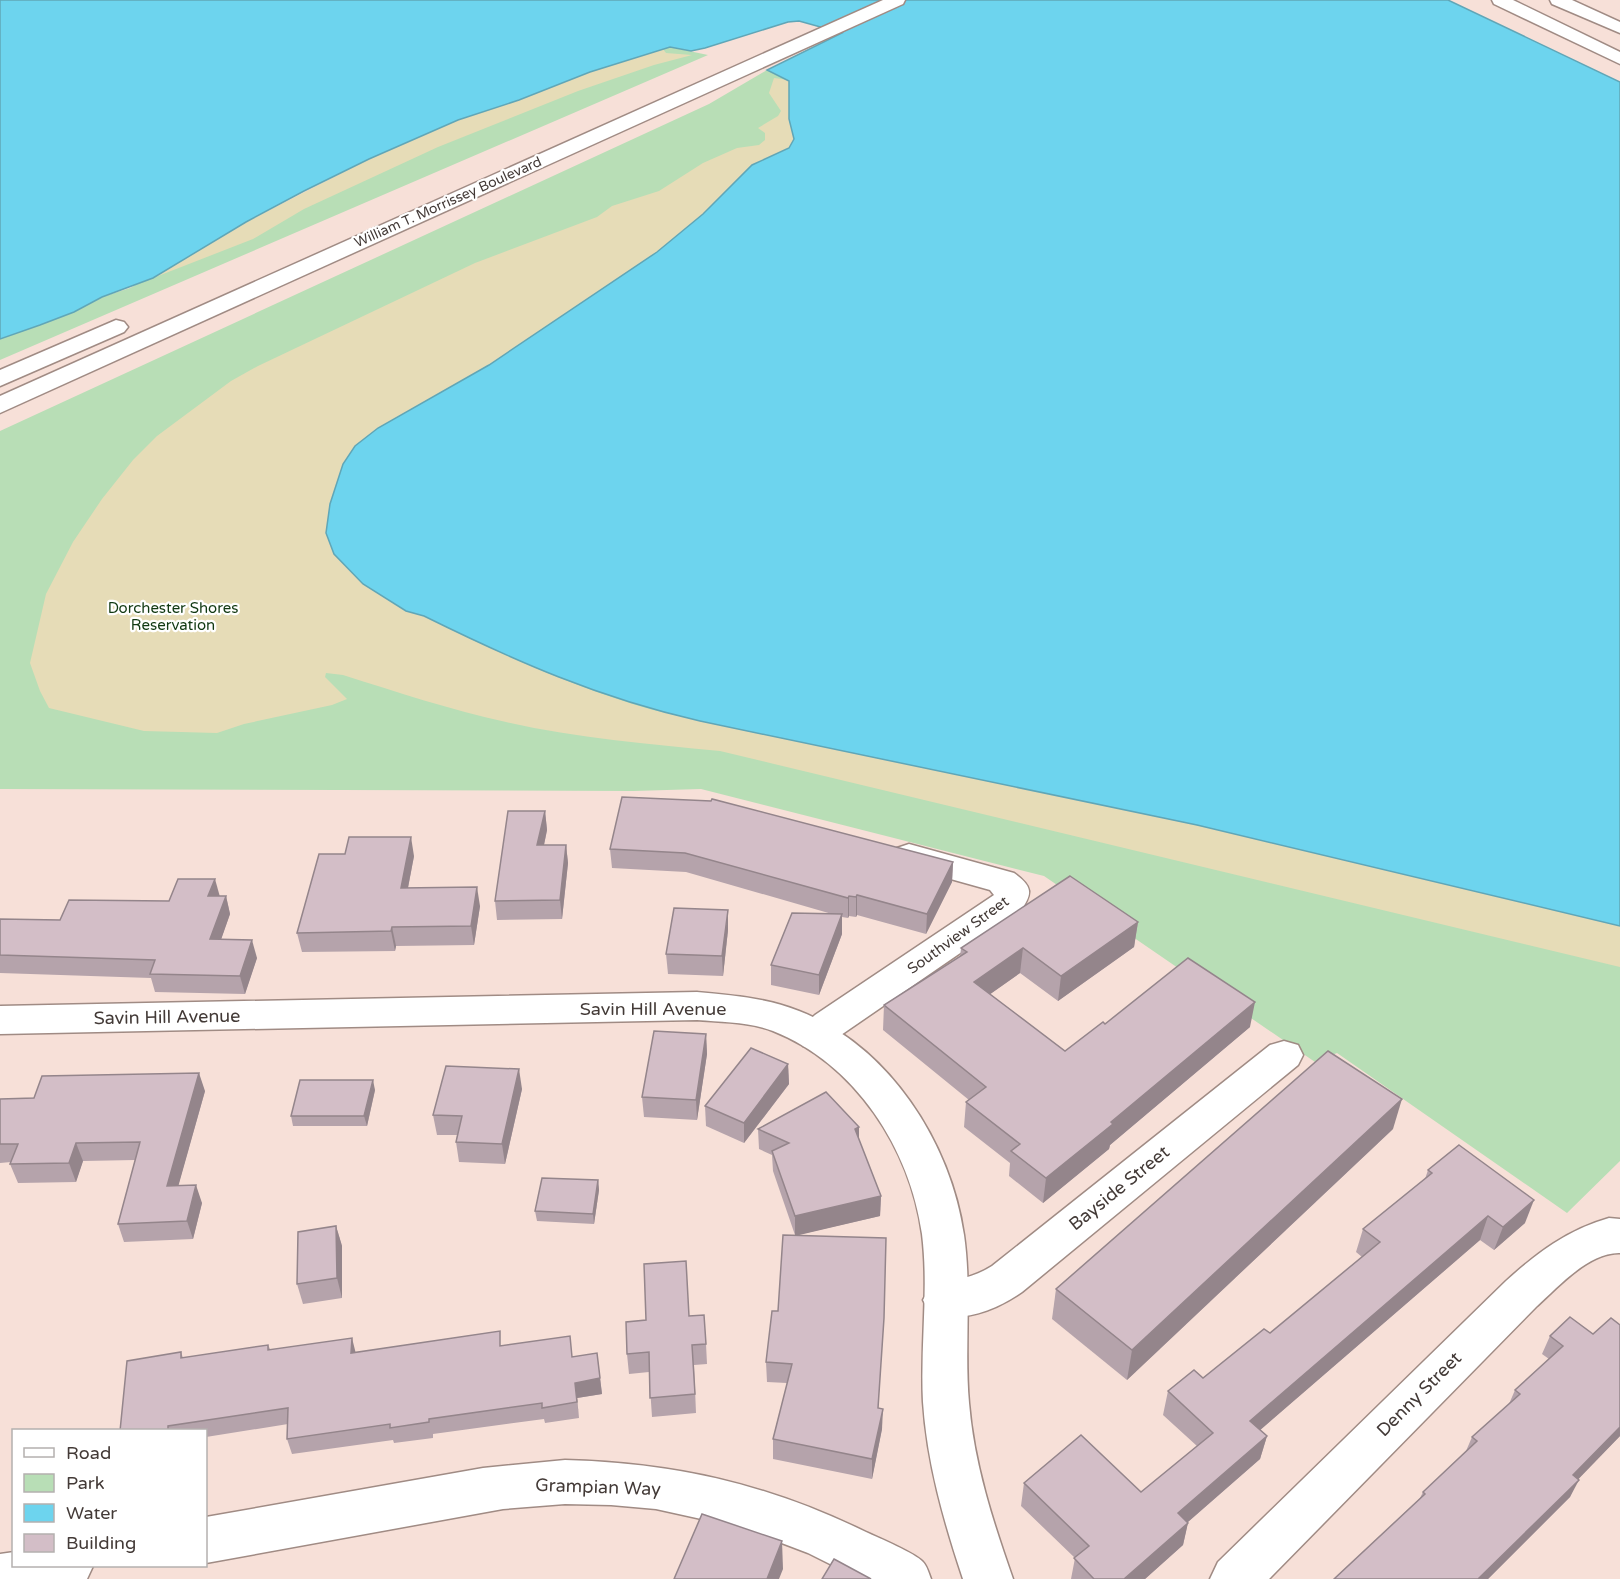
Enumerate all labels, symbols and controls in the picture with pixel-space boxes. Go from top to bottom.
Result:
street label: William T. Morrissey Boulevard [352,153,544,251]
park label: Dorchester Shores Reservation [108,599,238,634]
street label: Southview Street [904,892,1012,978]
street label: Savin Hill Avenue [580,998,726,1020]
street label: Savin Hill Avenue [93,1005,241,1029]
street label: Bayside Street [1064,1141,1174,1235]
street label: Denny Street [1372,1347,1466,1441]
legend [12,1429,207,1567]
text: Road [66,1442,111,1464]
text: Park [66,1472,105,1494]
street label: Grampian Way [535,1474,662,1500]
text: Water [66,1502,117,1524]
text: Building [66,1532,136,1554]

